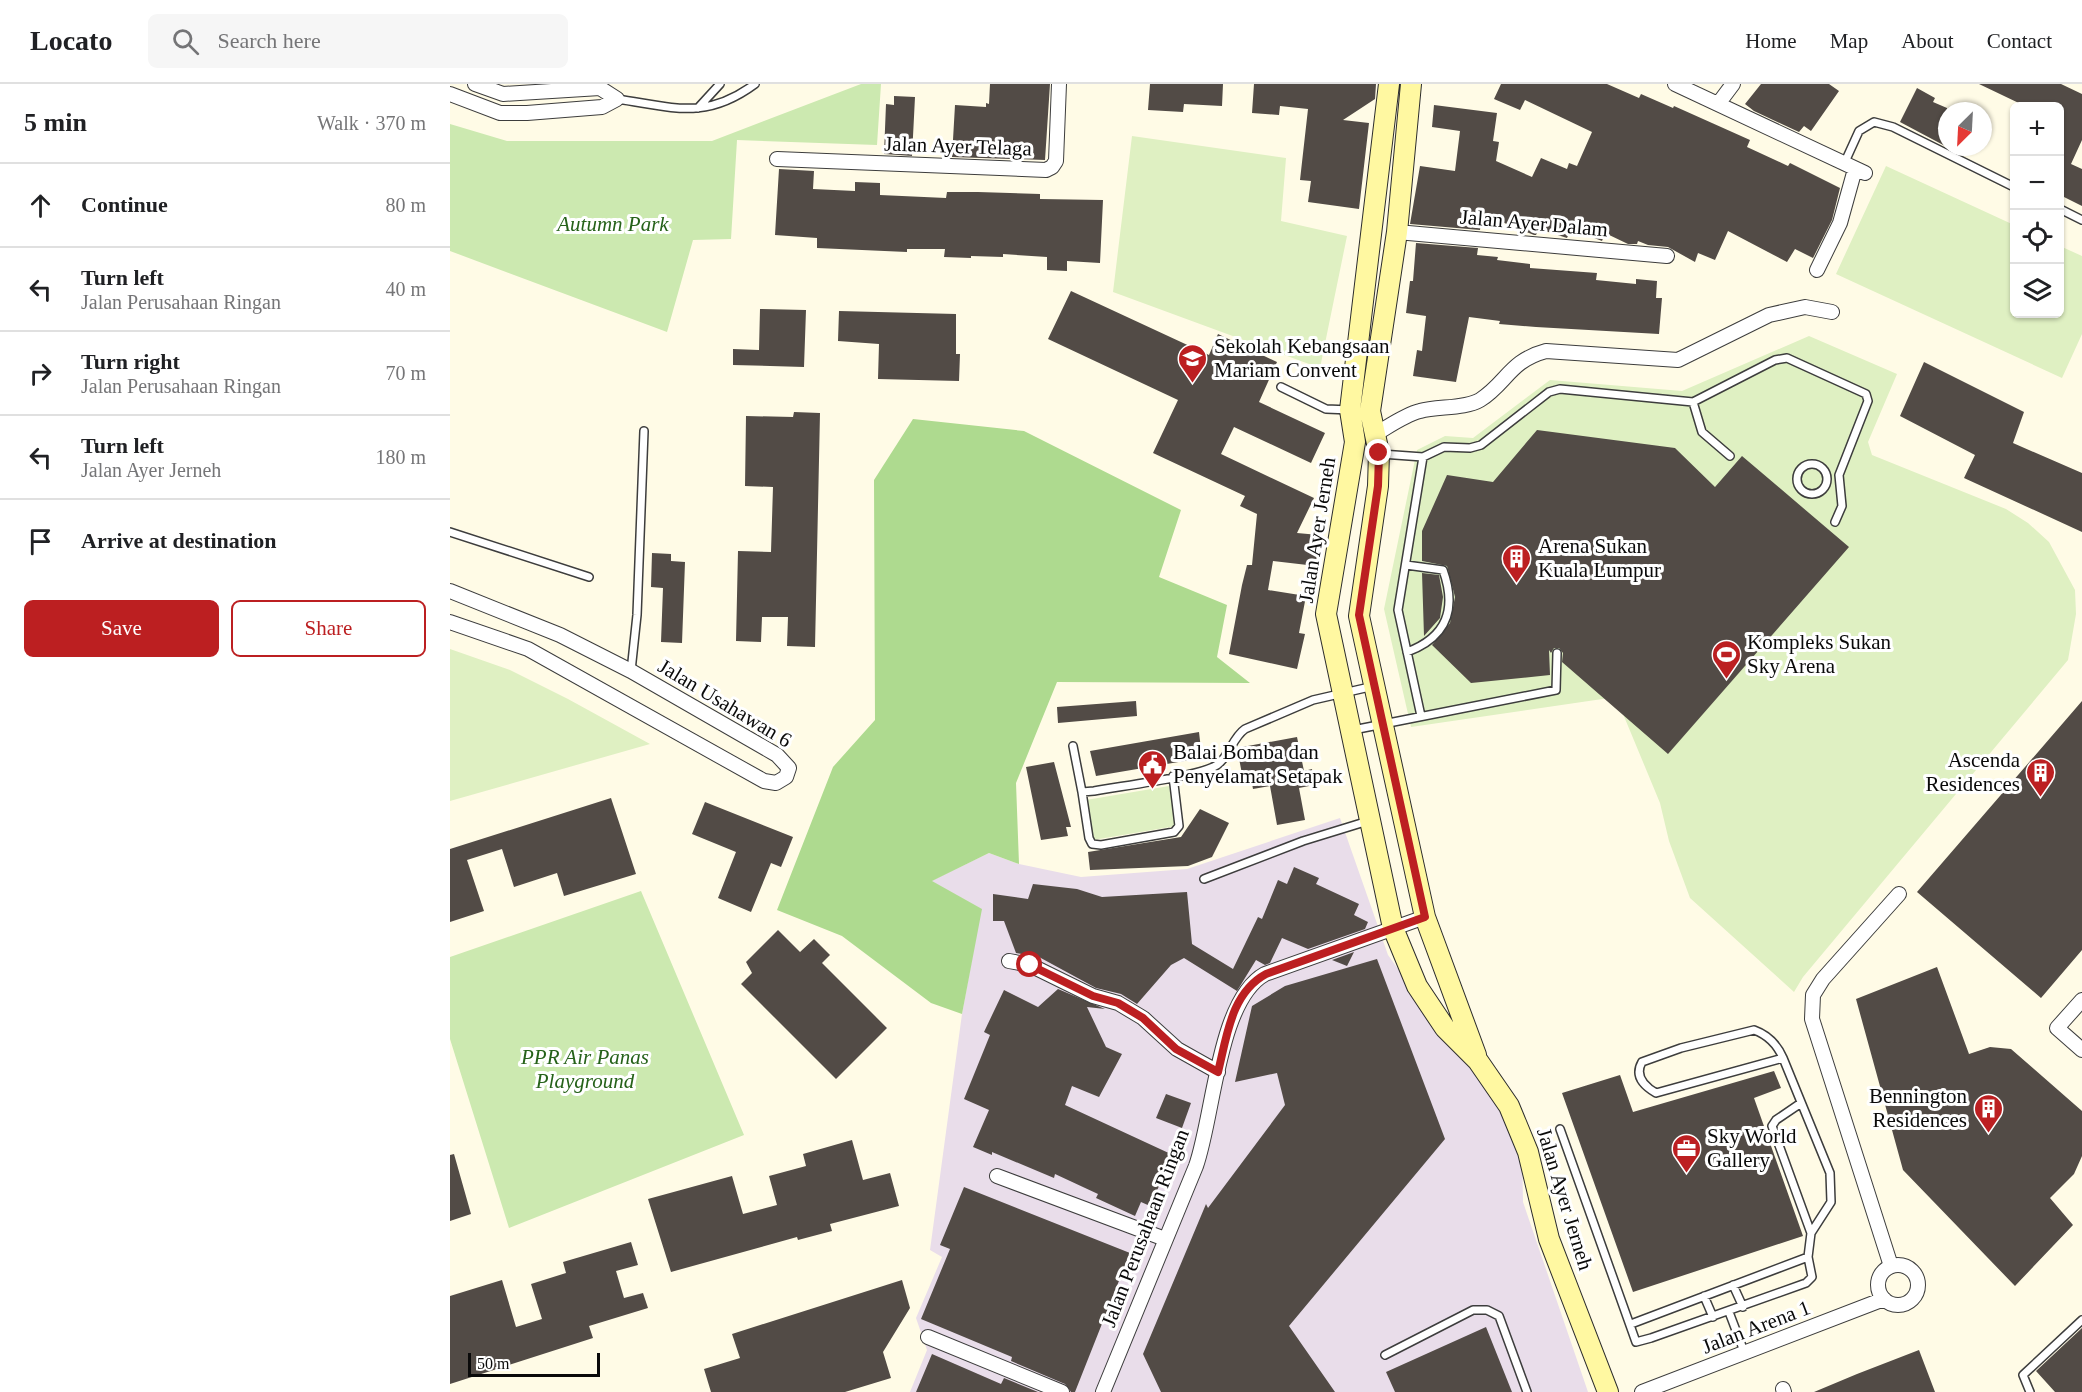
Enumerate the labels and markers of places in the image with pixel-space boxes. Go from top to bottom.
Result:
place label: Sekolah Kebangsaan Mariam Convent [1214,334,1390,382]
school or university icon: Sekolah Kebangsaan Mariam Convent [1177,342,1209,384]
place label: Arena Sukan Kuala Lumpur [1538,534,1661,582]
building icon: Arena Sukan Kuala Lumpur [1501,542,1533,584]
place label: Kompleks Sukan Sky Arena [1747,630,1892,678]
sports icon: Kompleks Sukan Sky Arena [1710,638,1742,680]
place label: Balai Bomba dan Penyelamat Setapak [1173,740,1343,788]
public building icon: Balai Bomba dan Penyelamat Setapak [1136,748,1168,790]
place label: Ascenda Residences [1926,748,2021,796]
building icon: Ascenda Residences [2025,756,2057,798]
place label: Bennington Residences [1869,1084,1967,1132]
building icon: Bennington Residences [1972,1092,2004,1134]
place label: Sky World Gallery [1707,1124,1797,1172]
office icon: Sky World Gallery [1670,1132,1702,1174]

